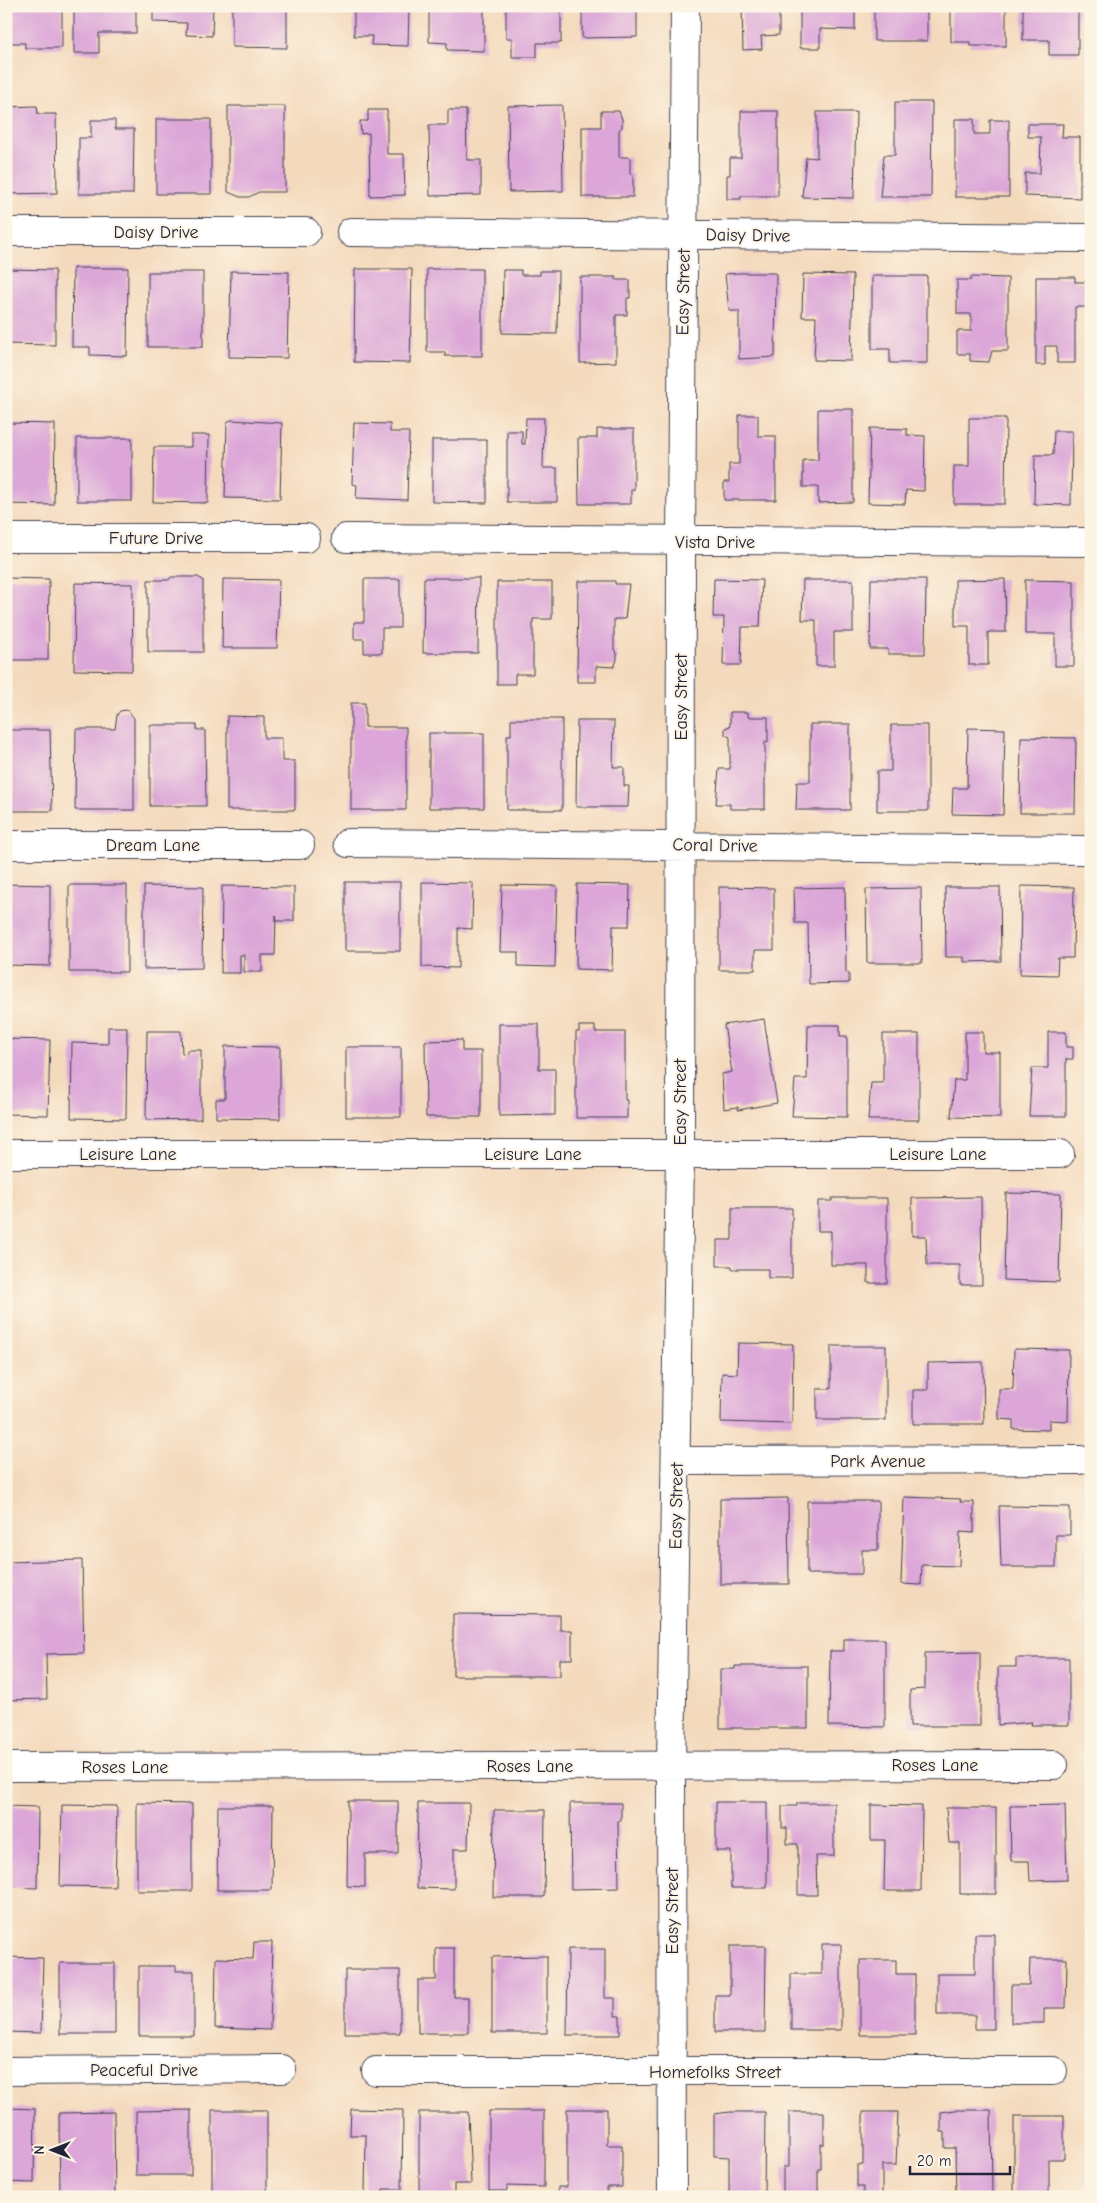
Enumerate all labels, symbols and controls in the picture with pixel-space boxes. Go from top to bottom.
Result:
street label: Daisy Drive [114,222,198,243]
street label: Daisy Drive [705,224,791,247]
street label: Easy Street [672,248,695,336]
street label: Future Drive [109,528,203,549]
street label: Vista Drive [675,532,755,553]
street label: Easy Street [671,653,692,740]
street label: Coral Drive [672,834,758,857]
street label: Dream Lane [106,835,200,856]
street label: Easy Street [670,1058,691,1145]
street label: Leisure Lane [79,1144,177,1165]
street label: Leisure Lane [484,1144,582,1165]
street label: Leisure Lane [889,1144,987,1165]
street label: Park Avenue [830,1451,926,1472]
street label: Easy Street [665,1462,688,1550]
street label: Roses Lane [892,1755,978,1776]
street label: Roses Lane [487,1756,573,1777]
street label: Roses Lane [82,1757,168,1778]
street label: Easy Street [662,1867,683,1954]
street label: Peaceful Drive [90,2060,198,2081]
street label: Homefolks Street [649,2062,782,2083]
north arrow [28,2126,78,2176]
scale bar [910,2143,1010,2175]
text: N [31,2145,48,2155]
text: 20 m [917,2152,951,2170]

